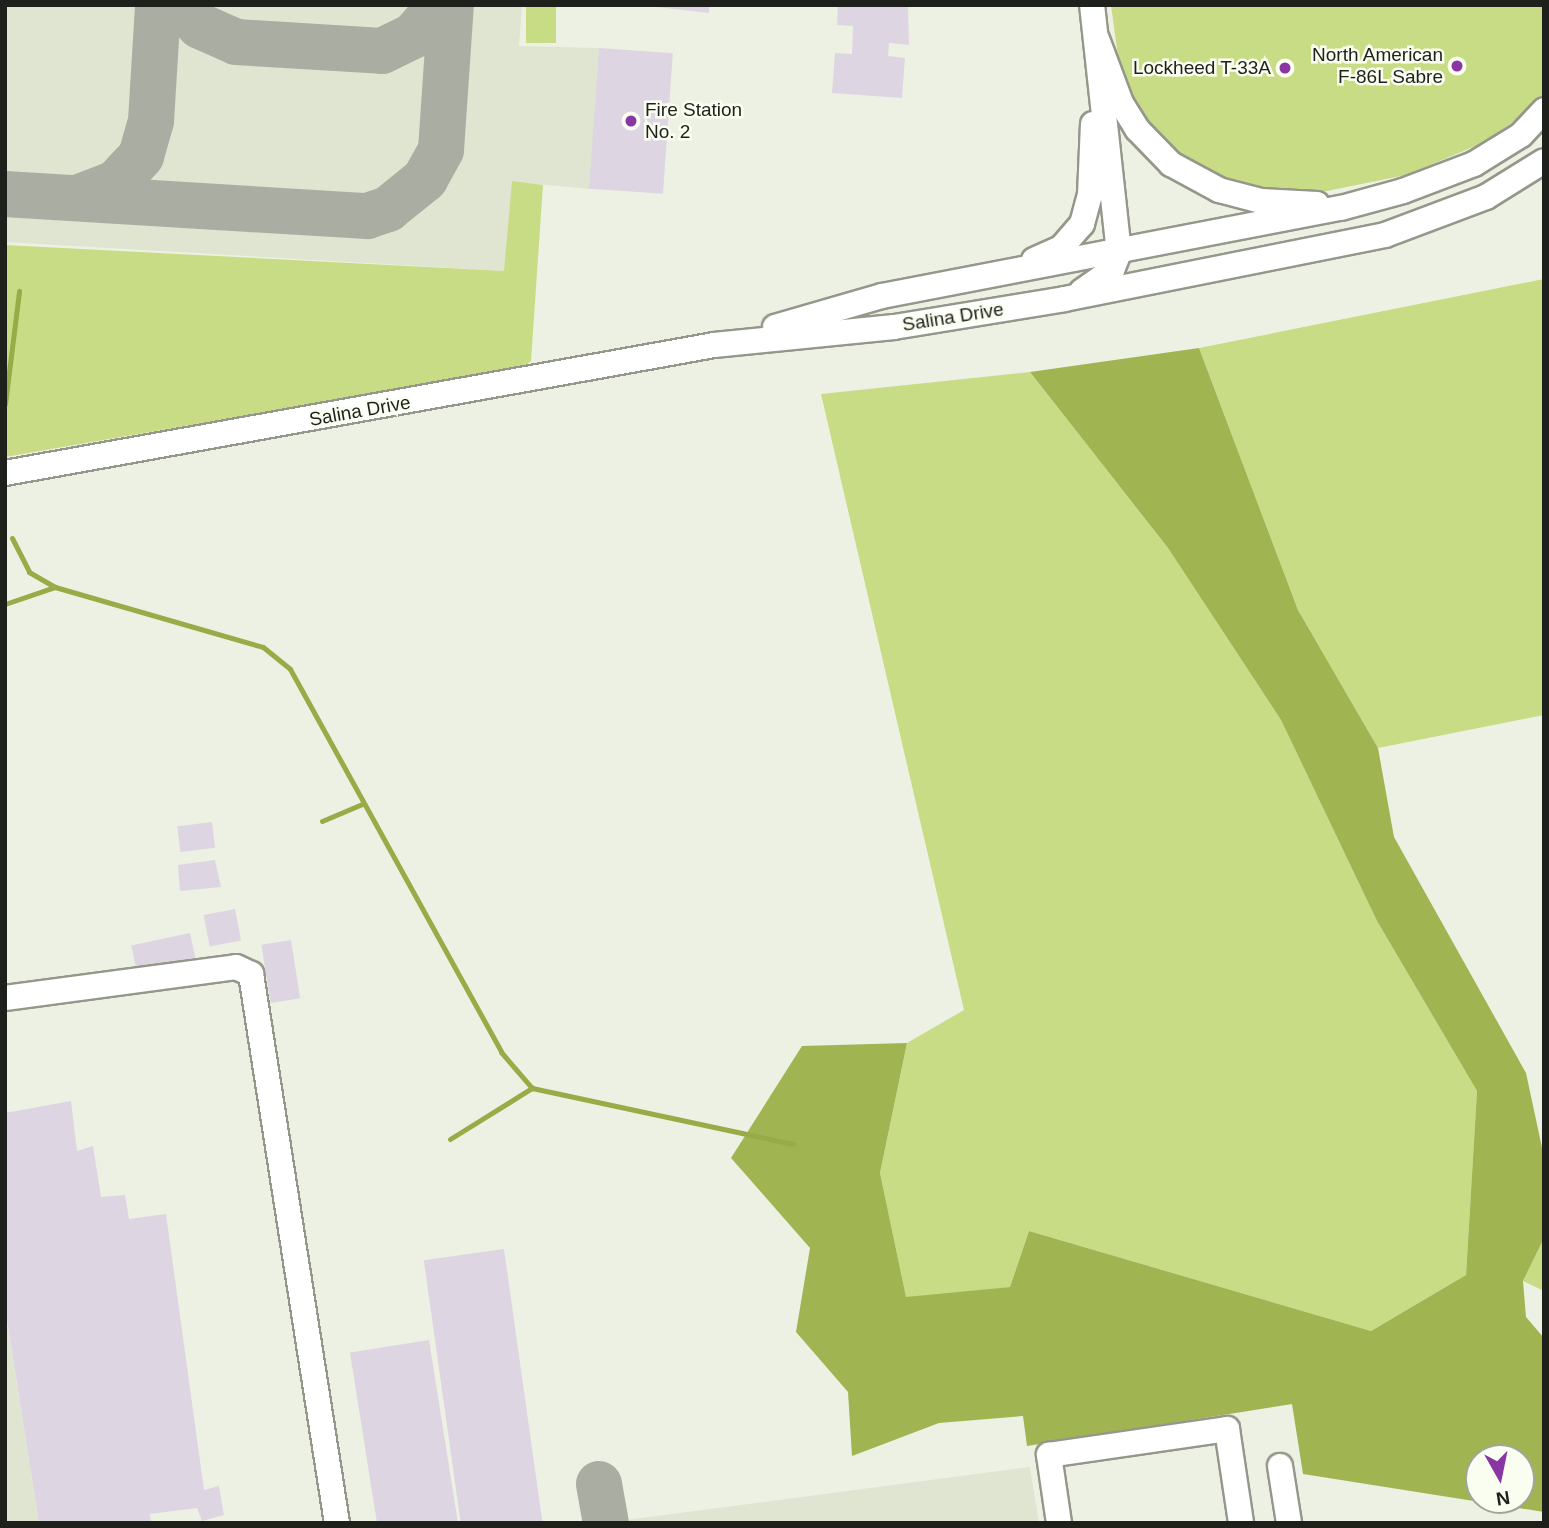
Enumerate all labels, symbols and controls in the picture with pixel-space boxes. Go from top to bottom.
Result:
place label: North American F-86L Sabre [1311,44,1443,88]
place label: Lockheed T-33A [1133,57,1271,79]
marker: North American F-86L Sabre [1449,58,1465,74]
marker: Lockheed T-33A [1277,60,1293,76]
place label: Fire Station No. 2 [645,99,742,143]
marker: Fire Station No. 2 [623,113,639,129]
street label: Salina Drive [901,298,1005,336]
street label: Salina Drive [308,391,412,431]
north arrow [1465,1444,1535,1514]
text: N [1495,1487,1511,1510]

